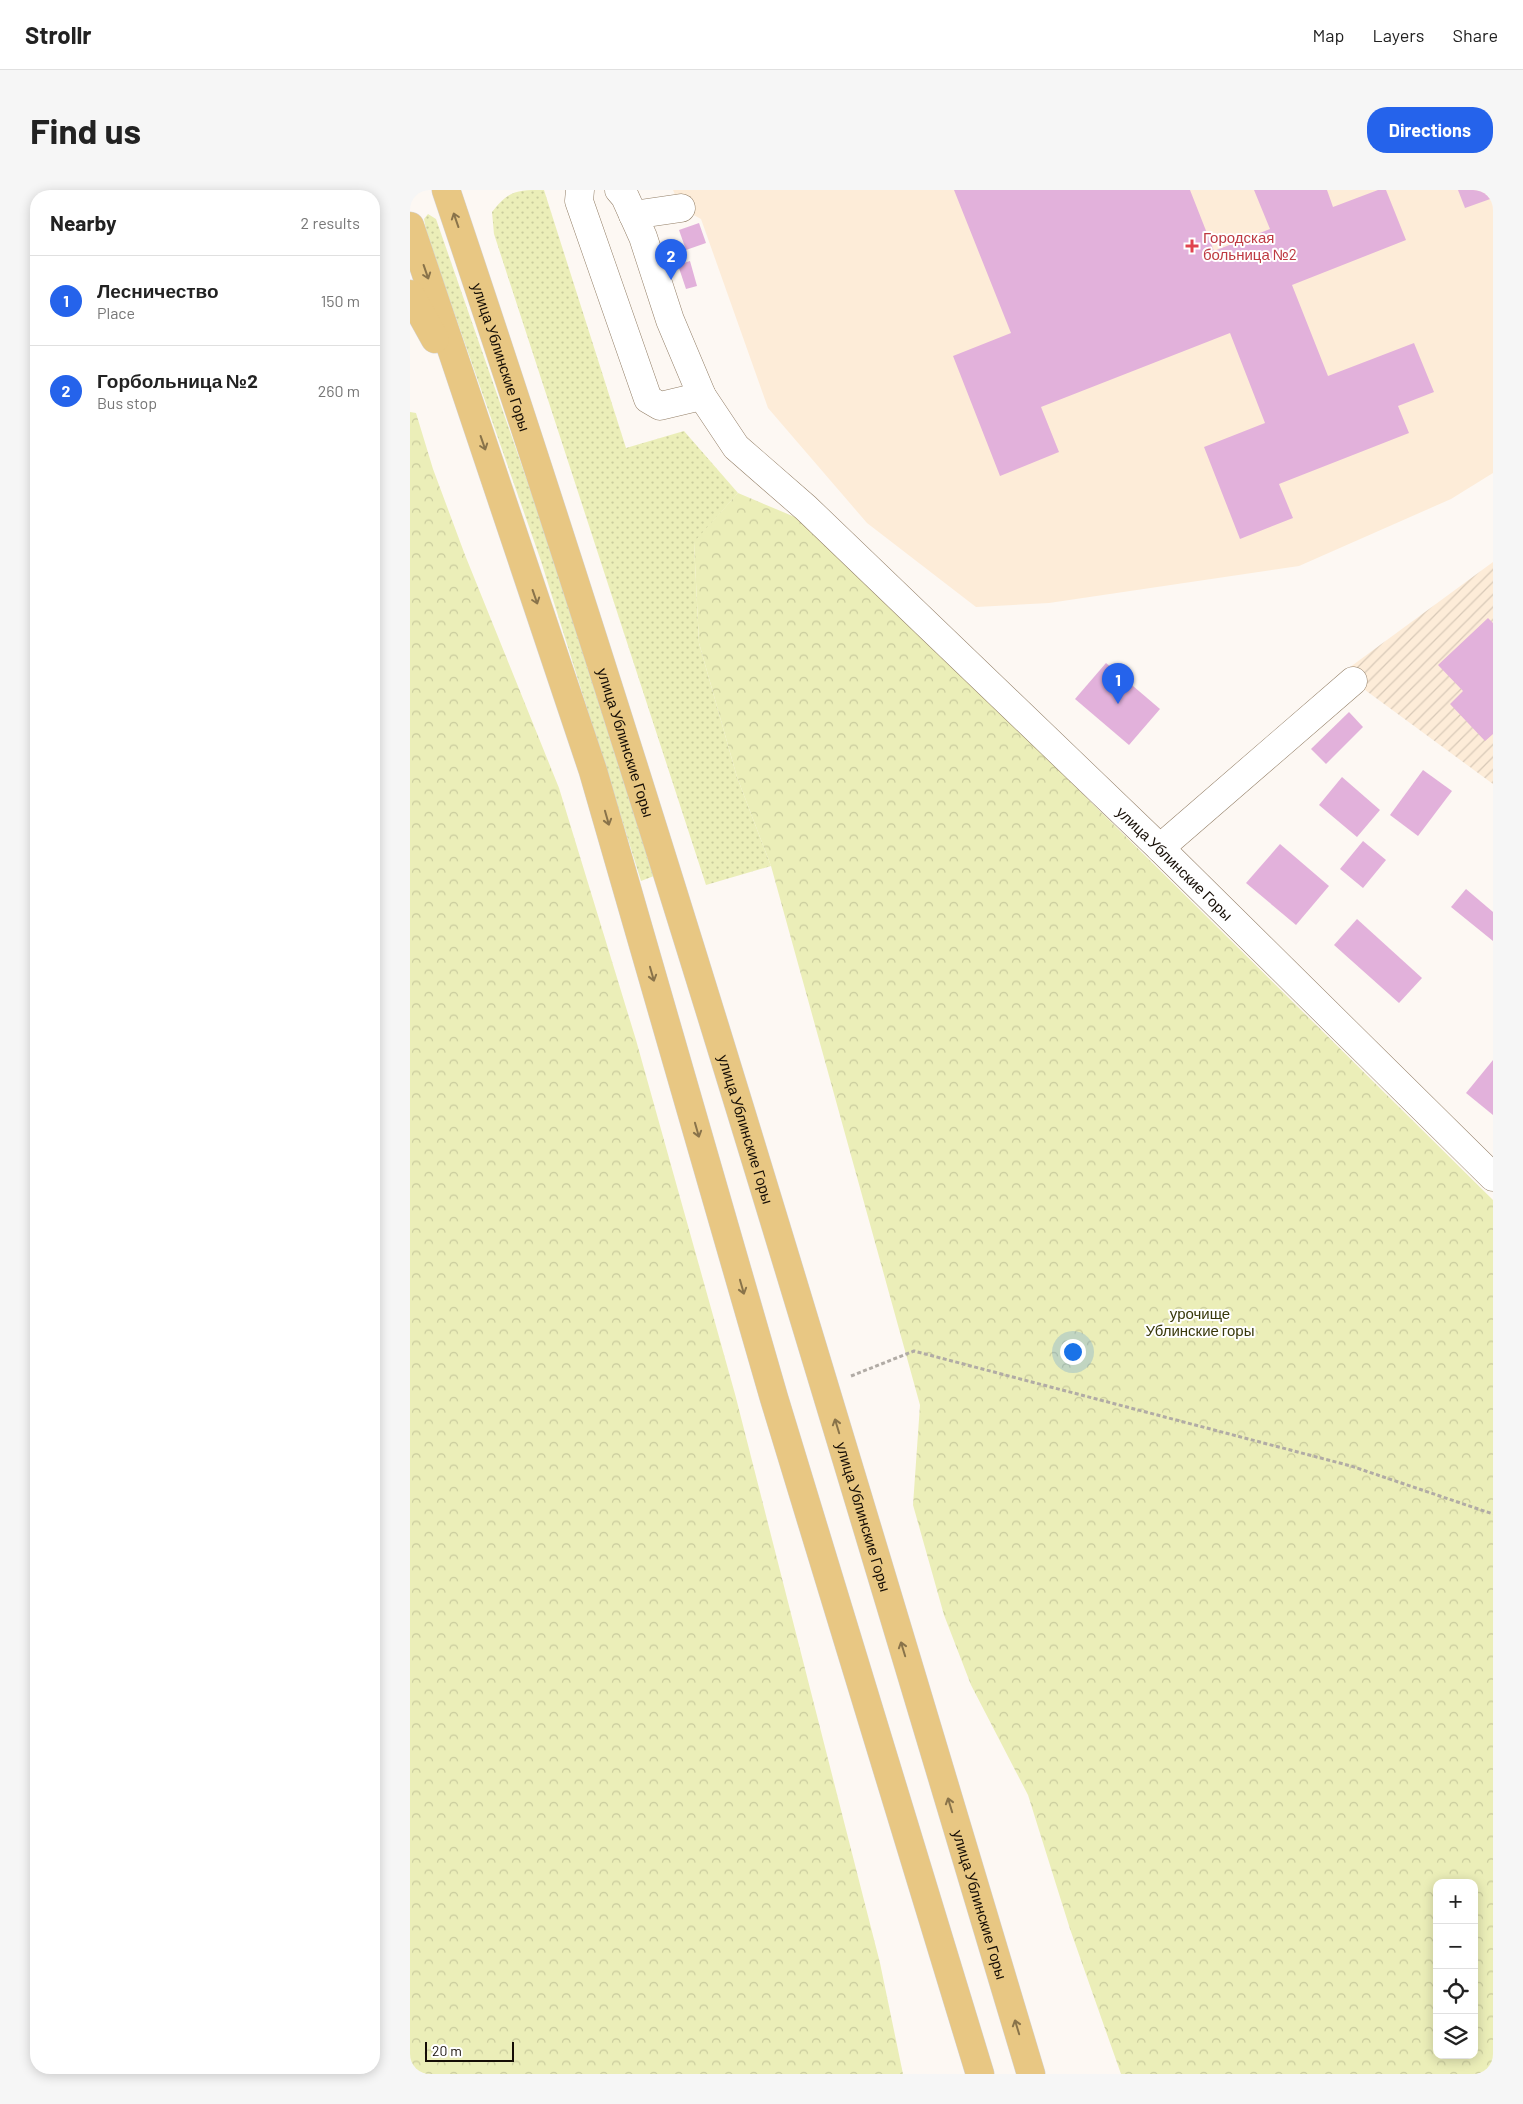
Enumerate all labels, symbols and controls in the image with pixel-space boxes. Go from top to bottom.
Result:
text: Strollr [25,20,92,49]
text: Map [1312,24,1344,46]
text: Layers [1372,24,1425,46]
text: Share [1453,24,1498,46]
button: Directions [1367,107,1493,153]
text: Find us [30,109,141,151]
text: Nearby [50,210,116,235]
one-way arrow [451,212,461,228]
text: 2 results [301,213,360,232]
place label: Городская больница №2 [1203,228,1297,263]
pin: 2 [655,239,687,280]
marker: Городская больница №2 [1185,239,1199,253]
one-way arrow [421,264,431,280]
text: Лесничество [97,279,219,302]
street label: улица Ублинские Горы [469,280,534,434]
text: 1 [63,291,69,310]
text: 150 m [321,291,360,310]
text: Place [97,303,135,322]
text: Горбольница №2 [97,369,258,392]
text: 2 [62,381,70,400]
text: 260 m [318,381,360,400]
text: Bus stop [97,393,157,412]
one-way arrow [479,434,488,450]
one-way arrow [530,589,540,605]
pin: 1 [1102,663,1134,704]
street label: улица Ублинские Горы [594,666,658,819]
street label: улица Ублинские Горы [1113,802,1237,924]
one-way arrow [602,810,612,826]
one-way arrow [647,966,657,982]
street label: улица Ублинские Горы [715,1052,778,1206]
one-way arrow [692,1122,702,1138]
one-way arrow [737,1278,747,1294]
park label: урочище Ублинские горы [1146,1304,1254,1339]
your location [1060,1339,1086,1365]
one-way arrow [831,1419,841,1435]
street label: улица Ублинские Горы [833,1440,895,1594]
one-way arrow [898,1641,908,1657]
one-way arrow [945,1797,955,1813]
street label: улица Ублинские Горы [949,1828,1011,1982]
map controls [1433,1879,1478,2059]
button: + [1433,1879,1478,1924]
button: − [1433,1924,1478,1969]
button: locate [1433,1969,1478,2014]
button: layers [1433,2014,1478,2059]
one-way arrow [1011,2020,1021,2036]
scale bar [425,2039,514,2062]
text: 20 m [432,2042,462,2059]

